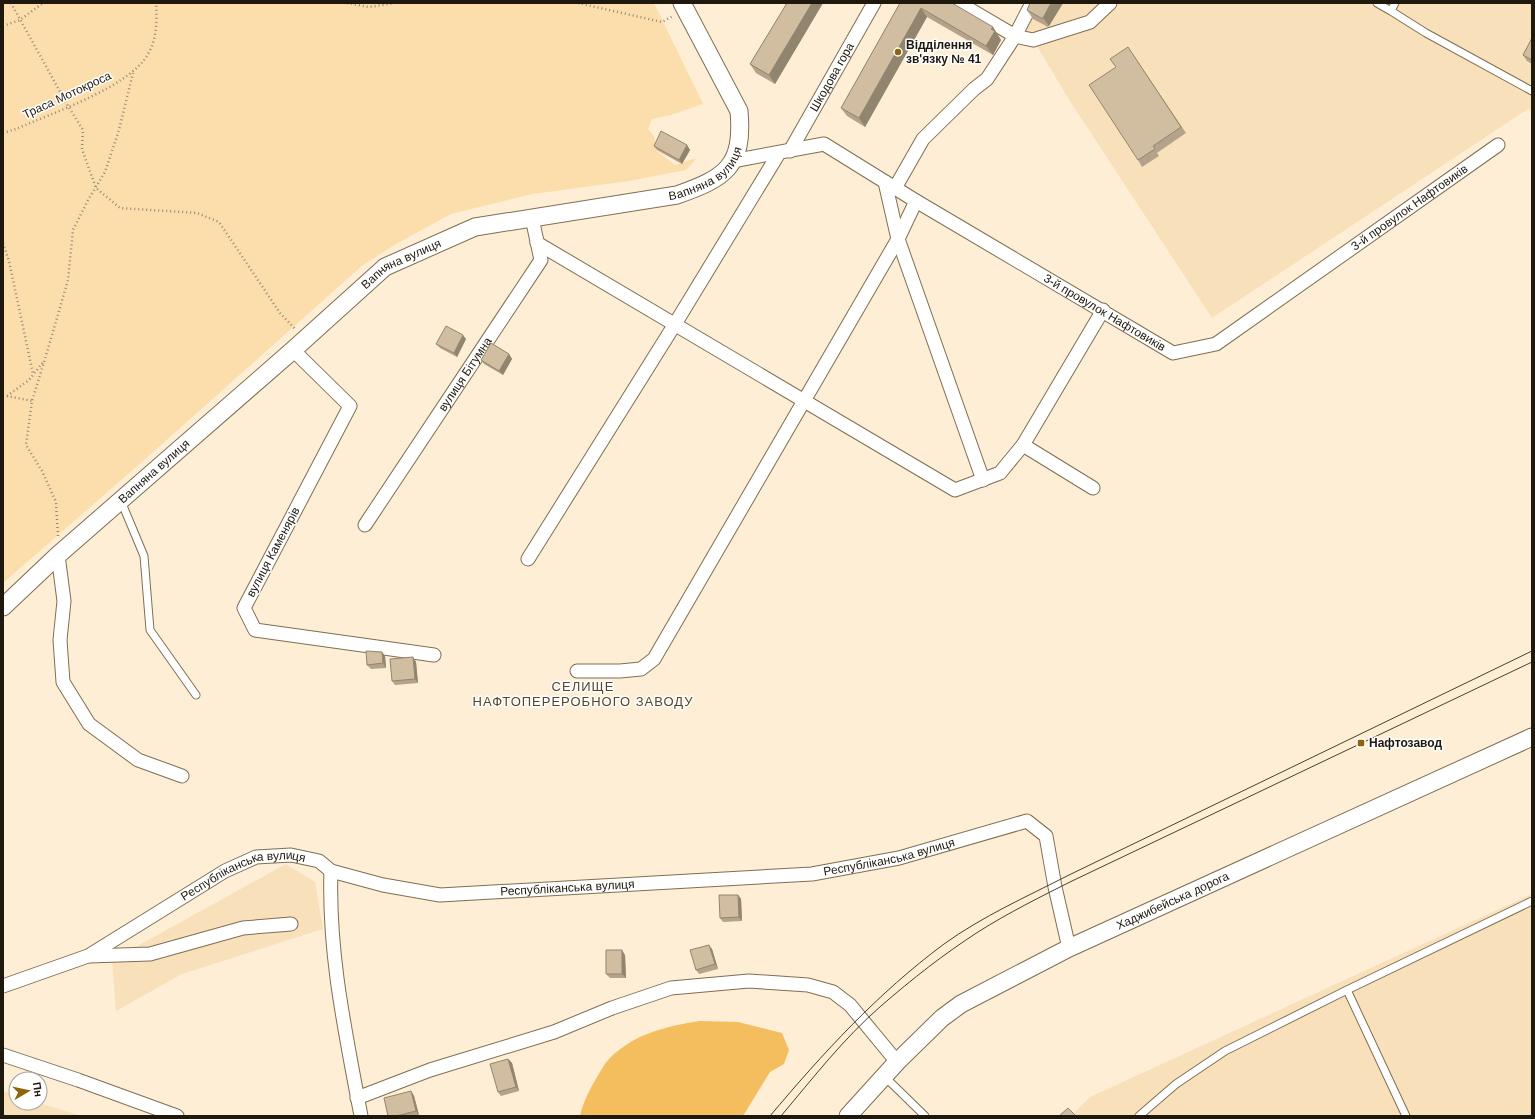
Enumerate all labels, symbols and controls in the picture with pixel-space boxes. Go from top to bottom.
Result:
place label: Відділення зв'язку № 41 [906,38,982,66]
street label: Шкодова гора [807,40,857,114]
marker: Відділення зв'язку № 41 [893,47,903,57]
street label: Траса Мотокроса [21,68,114,122]
street label: Вапняна вулиця [668,145,745,203]
street label: 3-й провулок Нафтовиків [1348,162,1470,253]
street label: Вапняна вулиця [358,236,443,292]
street label: 3-й провулок Нафтовиків [1041,271,1168,354]
street label: вулиця Бітумна [436,334,495,414]
street label: Вапняна вулиця [115,436,192,506]
street label: вулиця Каменярів [243,505,303,599]
district label: СЕЛИЩЕ НАФТОПЕРЕРОБНОГО ЗАВОДУ [473,679,693,709]
place label: Нафтозавод [1369,736,1442,750]
marker: Нафтозавод [1356,738,1366,748]
street label: Республіканська вулиця [822,835,956,879]
street label: Республіканська вулиця [178,848,307,904]
street label: Хаджибейська дорога [1114,869,1231,932]
street label: Республіканська вулиця [500,877,635,899]
north arrow [8,1071,48,1111]
text: Пн [31,1081,45,1098]

